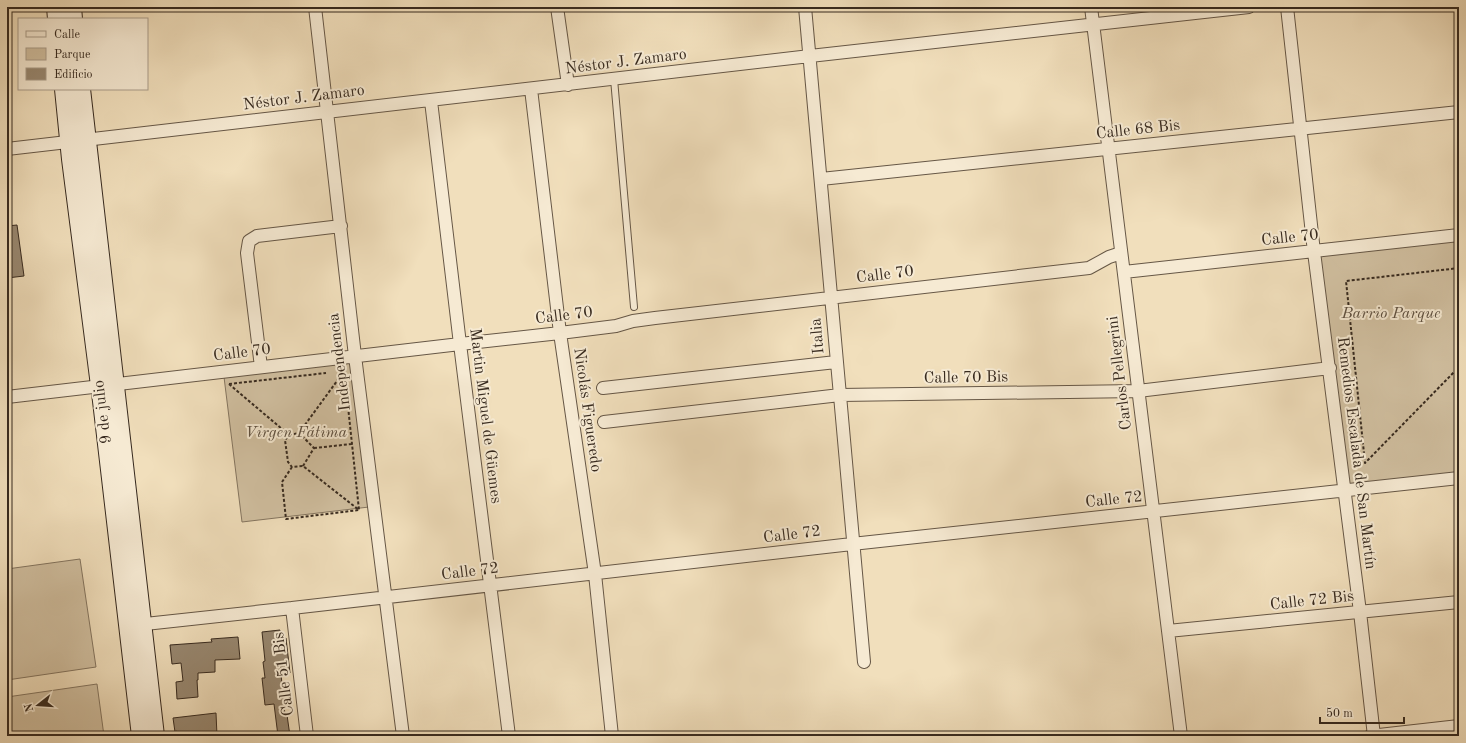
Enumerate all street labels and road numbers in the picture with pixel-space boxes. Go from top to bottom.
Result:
street label: Néstor J. Zamaro [564,47,688,77]
street label: Néstor J. Zamaro [242,83,366,113]
street label: Calle 68 Bis [1095,118,1181,142]
street label: Calle 70 [1260,227,1320,249]
street label: Calle 70 [855,264,915,286]
street label: Calle 70 [534,305,594,327]
street label: Independencia [326,312,354,412]
street label: Carlos Pellegrini [1105,315,1135,431]
street label: Italia [808,317,828,355]
street label: Martin Miguel de Güemes [466,327,504,505]
street label: Remedios Escalada de San Martín [1334,336,1378,571]
street label: Calle 70 [212,342,272,364]
street label: Nicolás Figueredo [570,347,604,473]
street label: Calle 70 Bis [924,369,1008,387]
street label: 9 de julio [91,379,115,445]
street label: Calle 72 [1084,489,1144,511]
street label: Calle 72 [762,524,822,546]
street label: Calle 72 [440,561,500,583]
street label: Calle 72 Bis [1269,589,1355,613]
street label: Calle 51 Bis [271,631,297,717]

